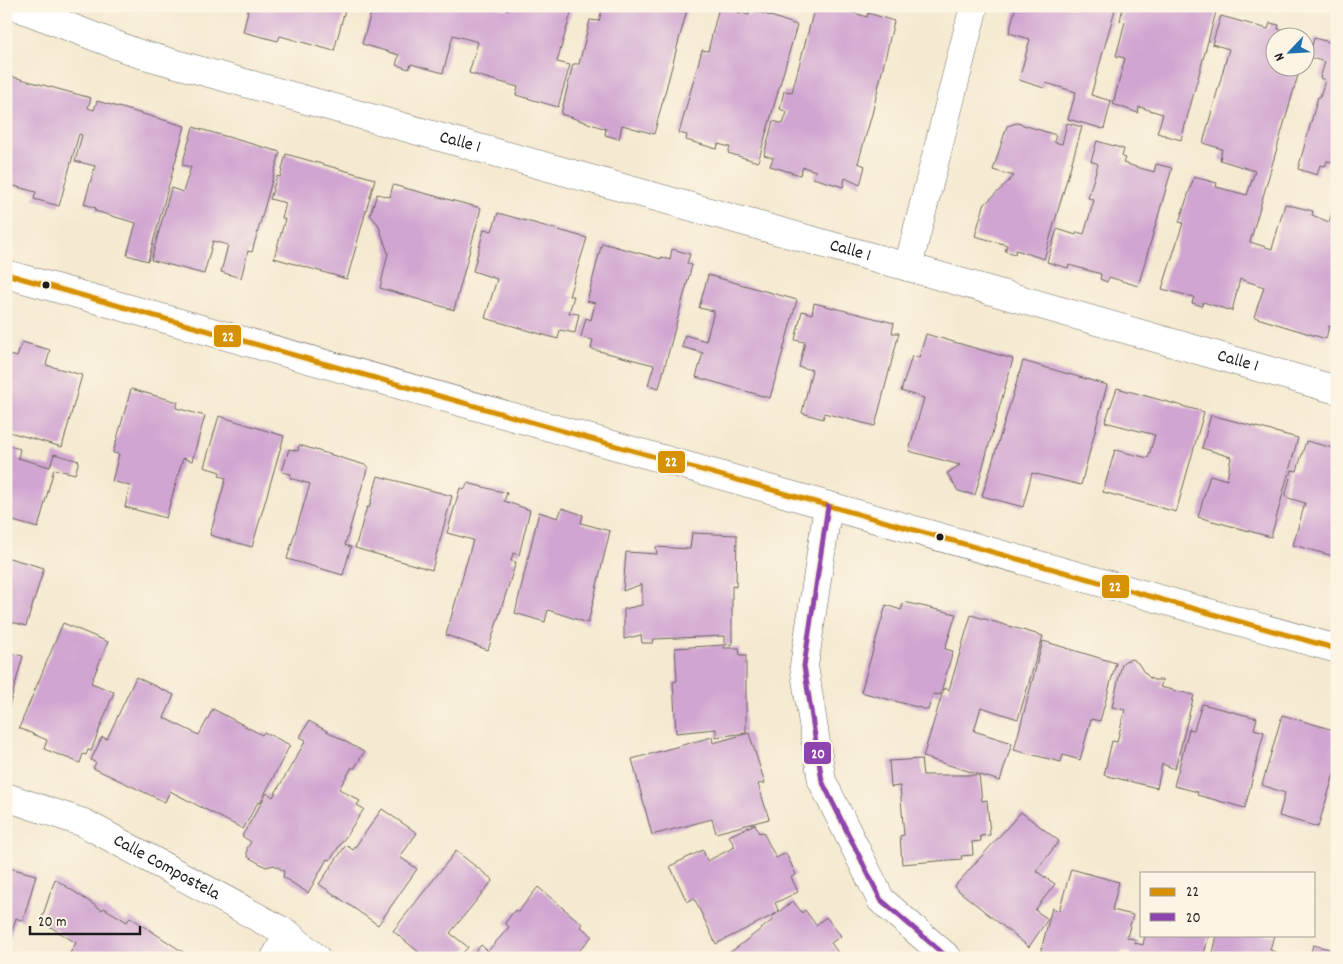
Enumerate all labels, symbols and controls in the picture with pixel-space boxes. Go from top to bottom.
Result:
north arrow [1266,28,1316,78]
text: N [1269,49,1291,64]
street label: Calle 1 [436,125,484,160]
street label: Calle 1 [827,233,874,269]
unlabelled marker [41,280,51,290]
line badge: 22 [213,324,242,348]
text: 22 [222,328,234,348]
street label: Calle 1 [1214,344,1261,379]
line badge: 22 [657,450,686,474]
text: 22 [665,453,677,473]
unlabelled marker [935,532,945,542]
line badge: 22 [1101,574,1130,599]
text: 22 [1109,578,1121,598]
line badge: 20 [803,741,832,765]
text: 20 [811,745,825,765]
street label: Calle Compostela [108,829,225,907]
legend [1140,872,1316,936]
text: 22 [1186,882,1199,904]
scale bar [30,904,140,936]
text: 20 [1186,908,1201,930]
text: 20 m [38,912,66,934]

